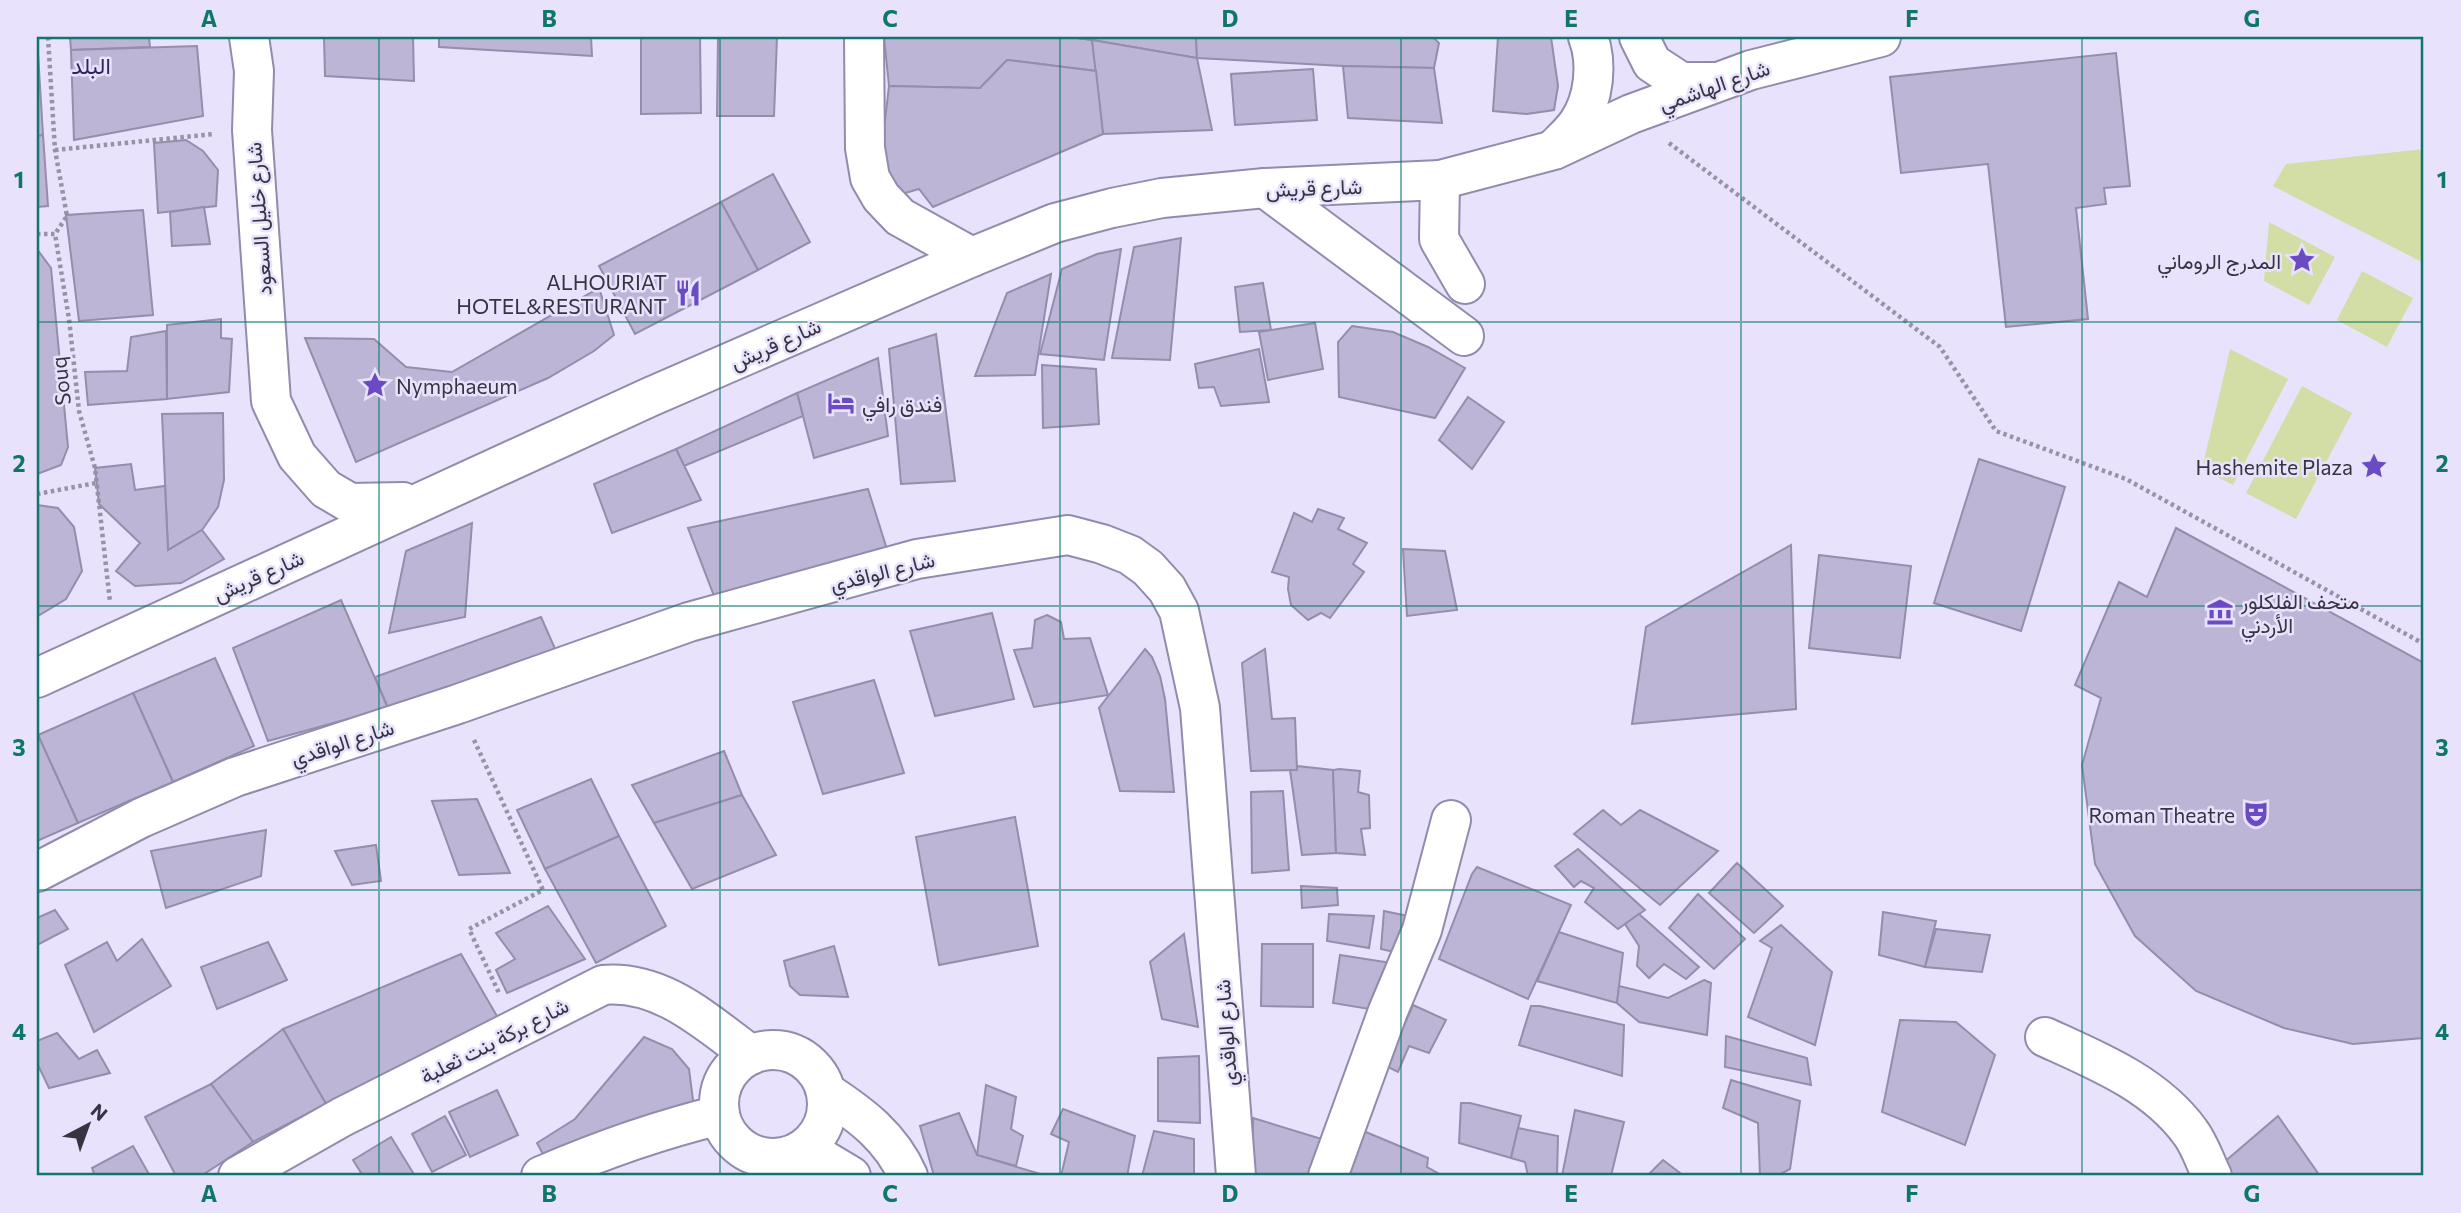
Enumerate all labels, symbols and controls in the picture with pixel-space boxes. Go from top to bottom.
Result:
text: A [201,4,218,32]
text: B [541,4,557,32]
text: C [882,4,898,32]
text: D [1222,4,1239,32]
text: E [1564,4,1578,32]
text: F [1905,4,1919,32]
text: G [2244,4,2260,32]
district label: البلد [71,51,111,79]
street label: شارع الهاشمي [1655,54,1775,121]
street label: شارع خليل السعود [240,141,279,296]
text: 1 [14,165,24,193]
text: 1 [2437,165,2447,193]
street label: شارع قريش [1265,173,1363,204]
place icon: المدرج الروماني [2287,245,2317,275]
place label: المدرج الروماني [2157,248,2281,279]
place label: ALHOURIAT HOTEL&RESTURANT [456,269,667,318]
restaurant icon: ALHOURIAT HOTEL&RESTURANT [673,278,703,308]
street label: شارع قريش [726,312,825,377]
street label: Souq [45,355,75,407]
place icon: Nymphaeum [360,370,390,400]
place label: Nymphaeum [396,373,518,398]
hotel icon: فندق رافي [826,388,856,418]
place label: فندق رافي [862,391,942,422]
text: 2 [12,449,26,477]
text: 2 [2435,449,2449,477]
place icon: Hashemite Plaza [2359,451,2389,481]
place label: Hashemite Plaza [2195,454,2353,479]
street label: شارع قريش [209,544,308,609]
street label: شارع الواقدي [827,546,938,602]
place label: متحف الفلكلور الأردني [2240,588,2360,643]
museum icon: متحف الفلكلور الأردني [2205,597,2235,627]
street label: شارع الواقدي [287,714,399,776]
text: 3 [12,733,26,761]
text: 3 [2435,733,2449,761]
theatre icon: Roman Theatre [2241,799,2271,829]
place label: Roman Theatre [2088,802,2235,827]
street label: شارع الواقدي [1209,978,1247,1087]
street label: شارع بركة بنت ثعلبة [416,992,574,1091]
text: 4 [12,1017,26,1045]
text: 4 [2435,1017,2449,1045]
north arrow [52,1090,122,1160]
text: N [87,1098,112,1125]
text: A [201,1179,218,1207]
text: B [541,1179,557,1207]
text: C [882,1179,898,1207]
text: D [1222,1179,1239,1207]
text: E [1564,1179,1578,1207]
text: F [1905,1179,1919,1207]
text: G [2244,1179,2260,1207]

